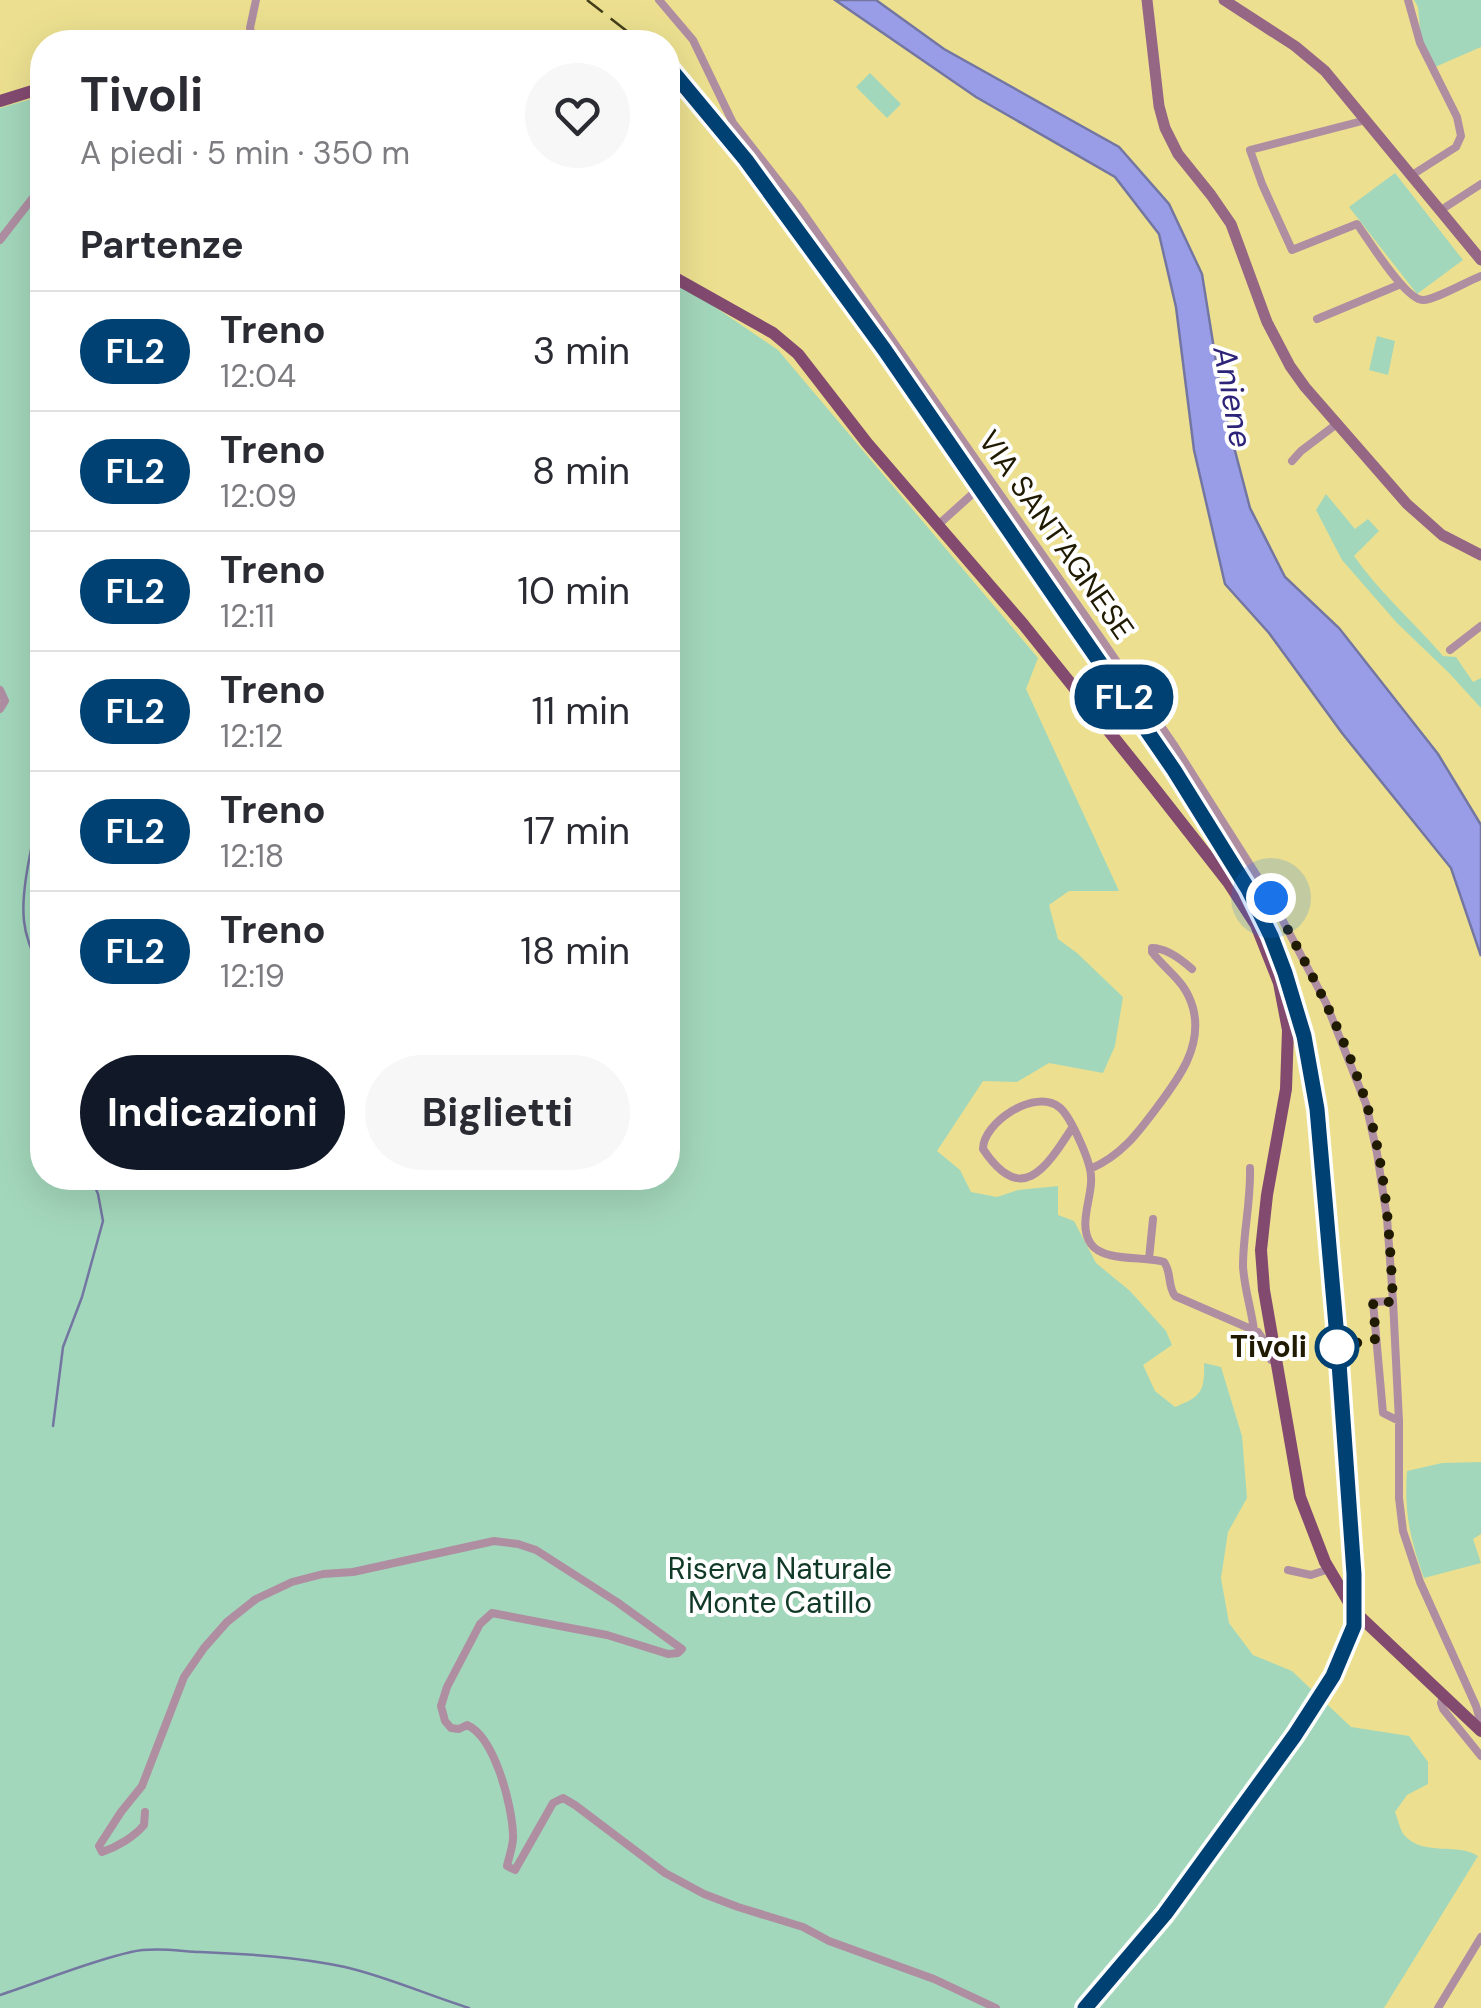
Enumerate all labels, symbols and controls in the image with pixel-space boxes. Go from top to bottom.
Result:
text: Tivoli [80,63,203,126]
button: heart [525,63,630,168]
text: A piedi · 5 min · 350 m [80,132,410,174]
text: Partenze [80,220,244,270]
text: Treno [220,305,326,355]
text: 3 min [533,326,630,376]
text: FL2 [105,328,165,374]
water label: Aniene [1203,342,1263,451]
text: 12:04 [220,355,296,397]
street label: VIA SANT'AGNESE [970,423,1143,647]
text: Treno [220,425,326,475]
text: 8 min [532,446,630,496]
text: FL2 [105,448,165,494]
text: 12:09 [220,475,297,517]
text: Treno [220,545,326,595]
text: 10 min [517,566,630,616]
text: FL2 [105,568,165,614]
text: 12:11 [220,595,275,637]
line badge: FL2 [1066,664,1182,730]
text: Treno [220,665,326,715]
text: FL2 [1094,674,1154,720]
text: 11 min [531,686,630,736]
text: FL2 [105,688,165,734]
text: 12:12 [220,715,283,757]
text: Treno [220,785,326,835]
text: 17 min [523,806,630,856]
text: FL2 [105,808,165,854]
text: 12:18 [220,835,284,877]
your location [1246,873,1296,923]
text: Treno [220,905,326,955]
text: 18 min [520,926,630,976]
text: FL2 [105,928,165,974]
text: 12:19 [220,955,285,997]
button: Indicazioni [80,1055,345,1170]
button: Biglietti [365,1055,630,1170]
marker: Tivoli [1316,1326,1358,1368]
place label: Tivoli [1230,1327,1307,1366]
park label: Riserva Naturale Monte Catillo [668,1549,892,1622]

